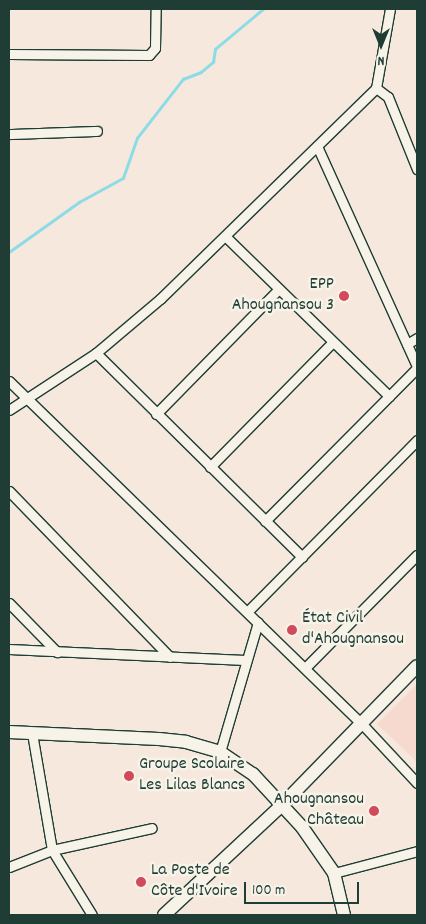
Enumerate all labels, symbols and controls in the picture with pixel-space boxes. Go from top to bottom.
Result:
north arrow [356,20,406,70]
text: N [378,50,384,70]
place label: EPP Ahougnansou 3 [232,275,334,318]
marker: EPP Ahougnansou 3 [338,290,350,302]
place label: État Civil d'Ahougnansou [302,609,404,652]
marker: État Civil d'Ahougnansou [286,624,298,636]
place label: Groupe Scolaire Les Lilas Blancs [139,755,245,798]
marker: Groupe Scolaire Les Lilas Blancs [123,770,135,782]
place label: Ahougnansou Château [274,790,364,832]
marker: Ahougnansou Château [368,805,380,817]
place label: La Poste de Côte d'Ivoire [151,861,238,904]
scale bar [246,872,361,904]
marker: La Poste de Côte d'Ivoire [135,876,147,888]
text: 100 m [252,880,285,902]

